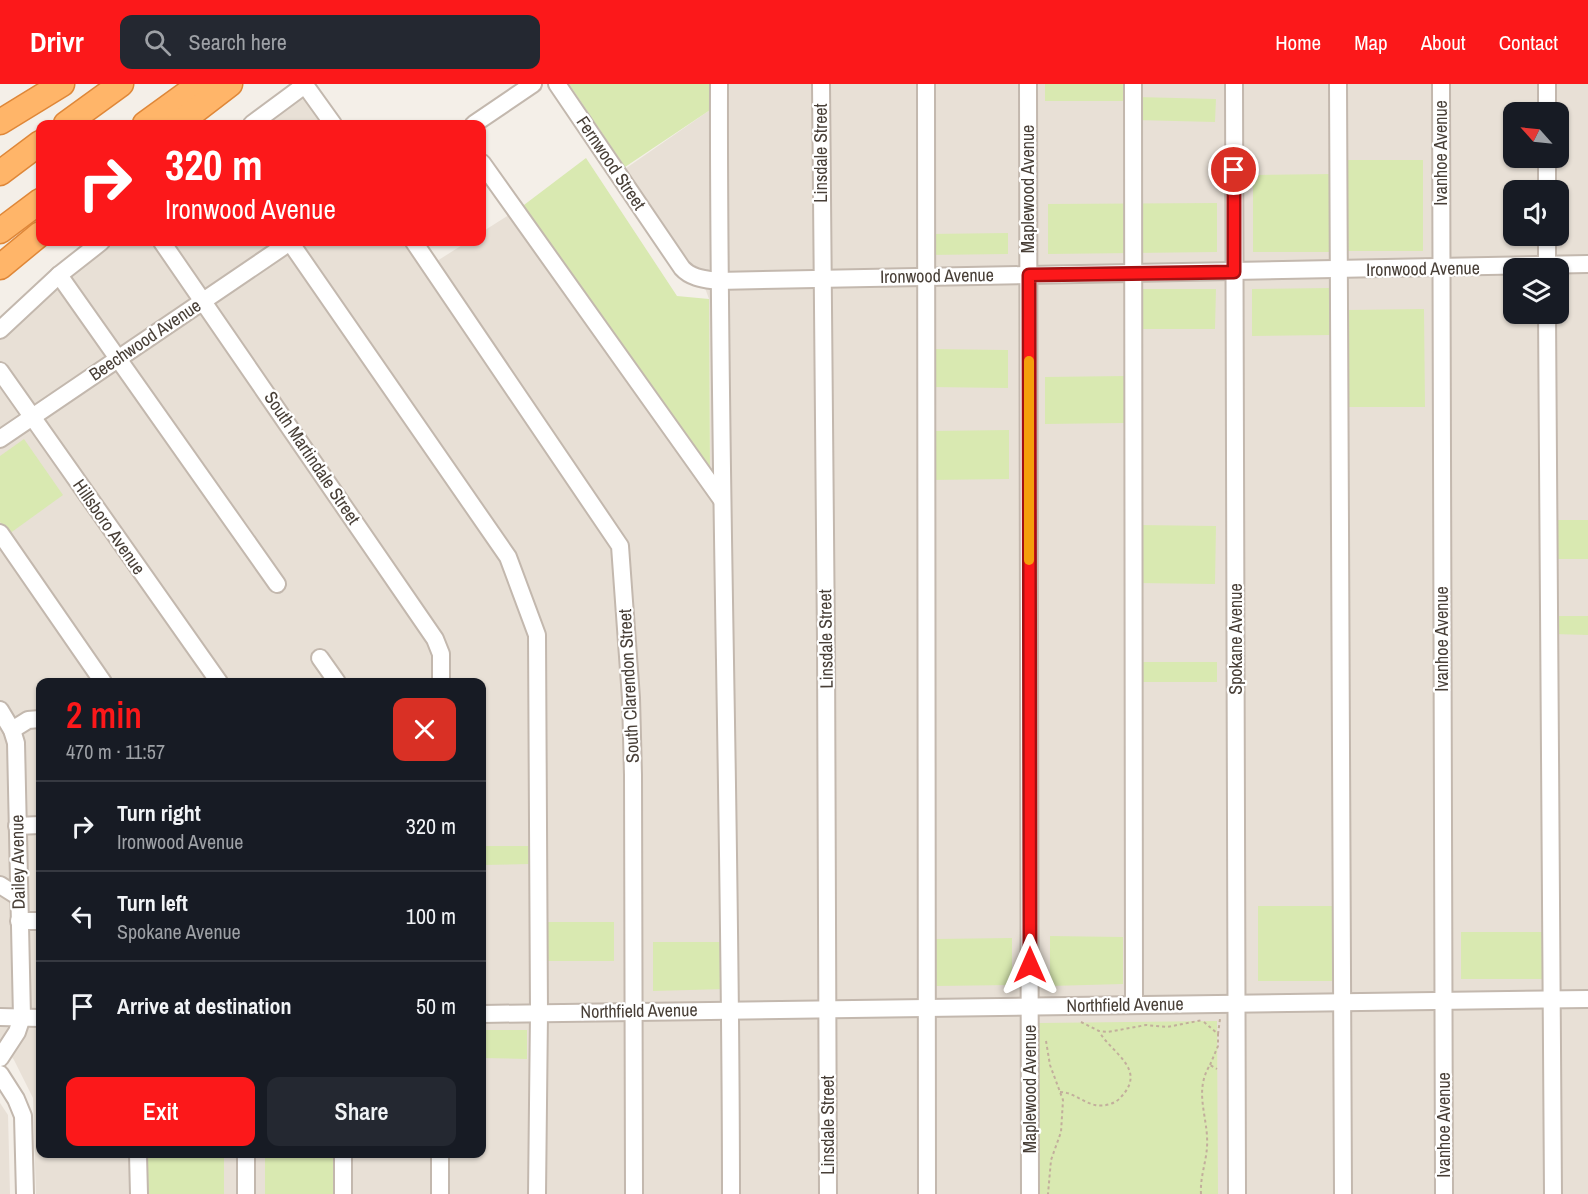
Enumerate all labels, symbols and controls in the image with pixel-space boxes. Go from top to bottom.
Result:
search box [120,15,540,69]
text: Drivr [30,23,84,61]
icon: search [141,26,174,59]
text: Search here [189,27,287,57]
text: Home [1275,28,1321,57]
text: Map [1354,28,1388,57]
text: About [1421,28,1466,57]
text: Contact [1499,28,1558,57]
street label: Ivanhoe Avenue [1428,100,1453,206]
north arrow [1503,102,1569,168]
map controls [1503,102,1569,324]
street label: Linsdale Street [808,103,833,203]
street label: Fernwood Street [571,111,652,215]
street label: Maplewood Avenue [1015,125,1040,253]
text: 320 m [165,137,263,193]
icon: right [66,144,144,222]
pin [1208,144,1259,195]
icon: arrive [1217,153,1250,186]
button: sound [1503,180,1569,246]
text: Ironwood Avenue [165,191,336,227]
street label: Ironwood Avenue [1366,255,1480,282]
button: layers [1503,258,1569,324]
street label: Ironwood Avenue [880,262,994,289]
street label: Beechwood Avenue [84,293,206,386]
street label: South Martindale Street [258,386,366,529]
street label: Hillsboro Avenue [67,474,152,579]
street label: Spokane Avenue [1223,583,1248,695]
street label: Ivanhoe Avenue [1429,586,1454,692]
street label: Linsdale Street [812,589,839,689]
street label: South Clarendon Street [612,608,645,764]
text: 2 min [66,691,142,739]
button: close [393,698,456,761]
text: 470 m · 11:57 [66,738,165,765]
text: Turn right [117,798,201,828]
icon: right [66,810,99,843]
text: 320 m [406,811,456,841]
street label: Dailey Avenue [4,814,31,910]
text: Ironwood Avenue [117,828,243,855]
text: Turn left [117,888,188,918]
icon: left [66,900,99,933]
text: 100 m [406,901,456,931]
text: Spokane Avenue [117,918,241,945]
position arrow [998,933,1062,997]
icon: arrive [66,990,99,1023]
text: Arrive at destination [117,991,291,1021]
text: 50 m [416,991,456,1021]
street label: Northfield Avenue [1066,991,1184,1018]
street label: Northfield Avenue [580,997,698,1024]
street label: Maplewood Avenue [1017,1025,1042,1153]
street label: Ivanhoe Avenue [1431,1072,1456,1178]
street label: Linsdale Street [815,1075,840,1175]
button: Exit [66,1077,255,1146]
button: Share [267,1077,456,1146]

